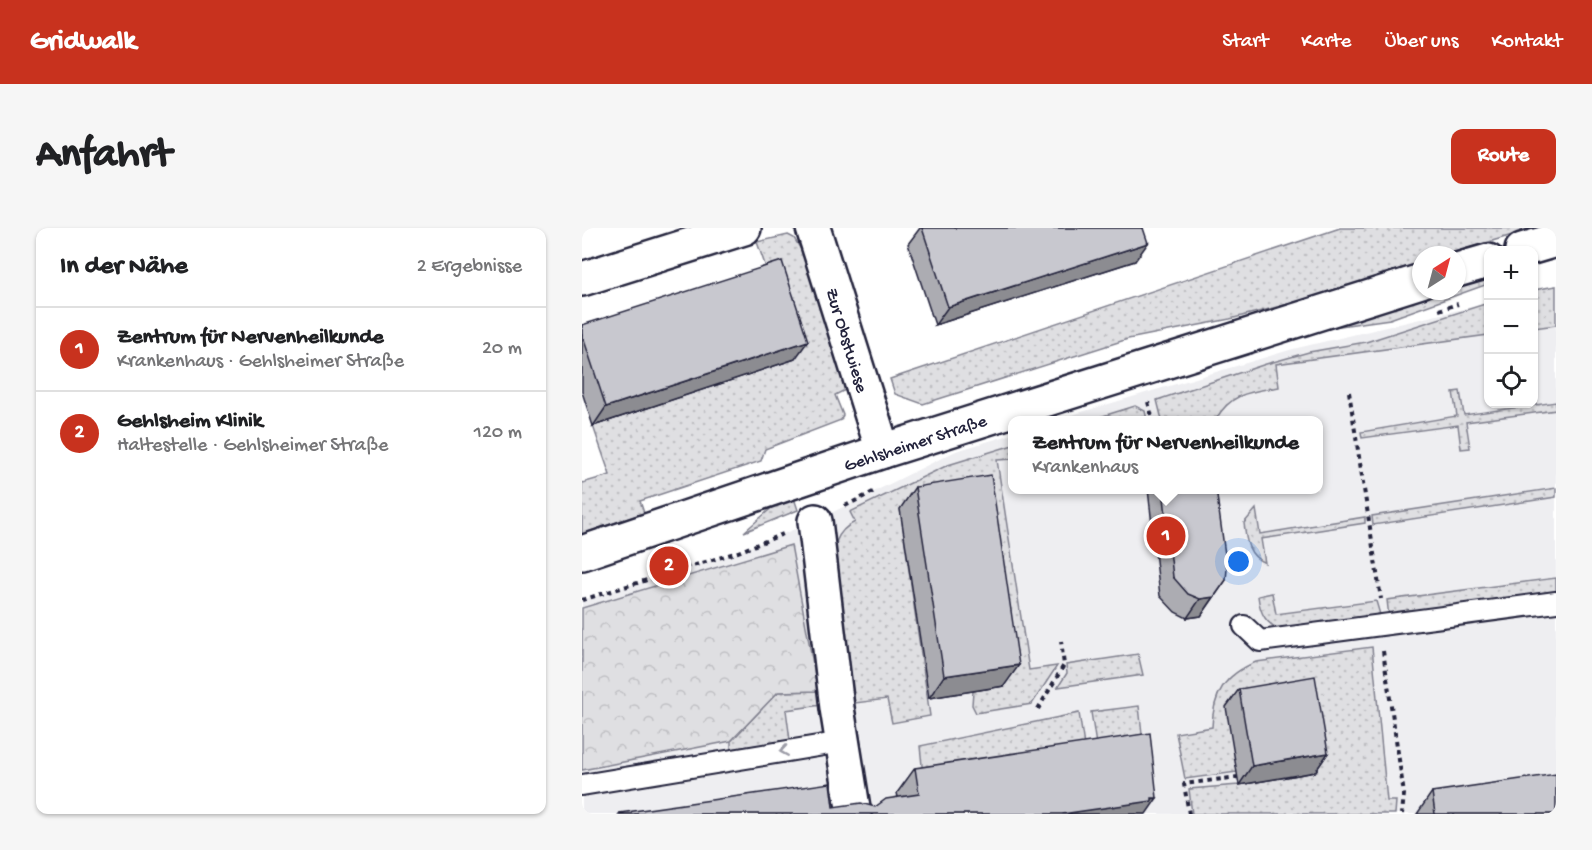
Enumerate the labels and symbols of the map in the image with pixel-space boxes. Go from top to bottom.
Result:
north arrow [1412,246,1466,300]
street label: Zur Obstwiese [820,286,872,396]
street label: Gehlsheimer Straße [842,411,990,477]
pin: 1 [1146,514,1186,558]
pin: 2 [650,544,688,588]
your location [1224,547,1253,576]
one-way arrow [779,744,789,757]

